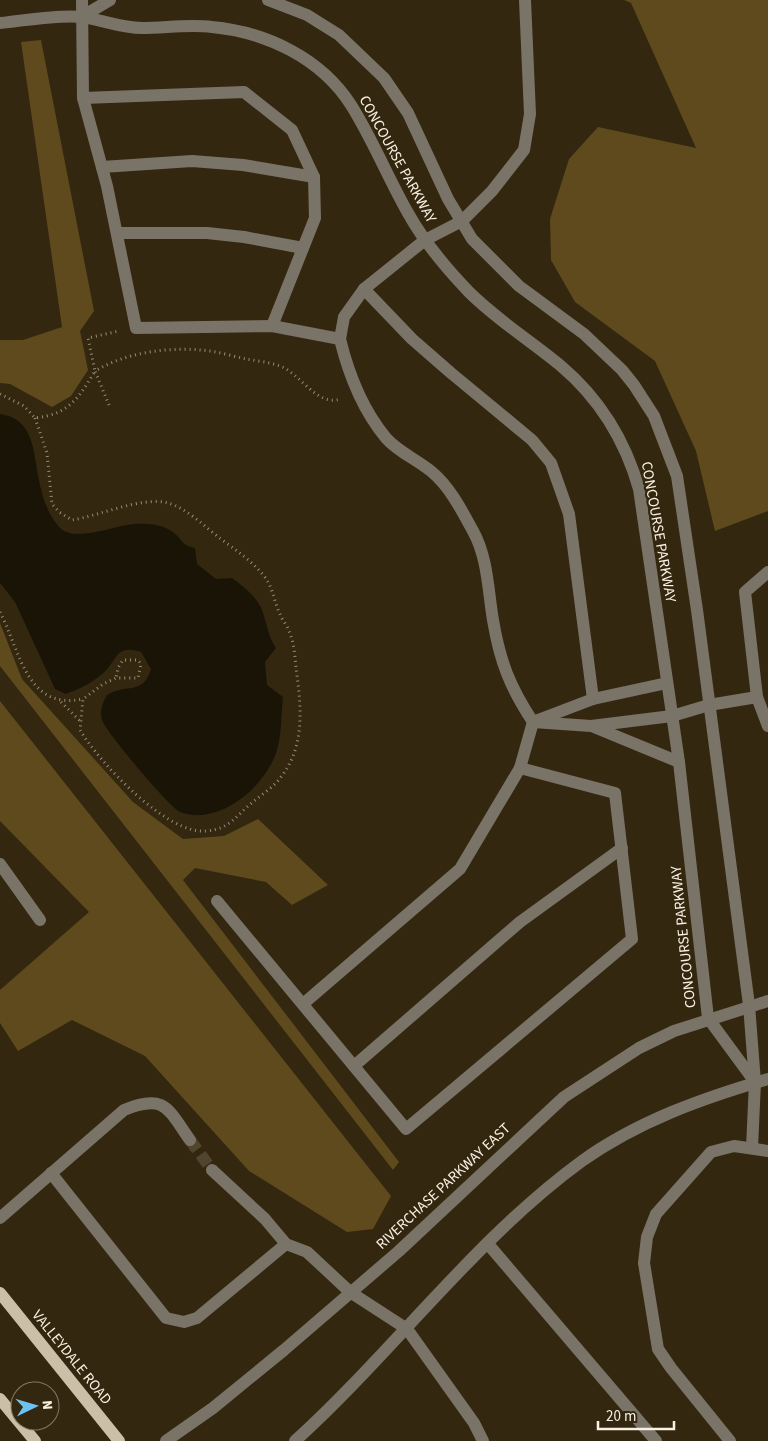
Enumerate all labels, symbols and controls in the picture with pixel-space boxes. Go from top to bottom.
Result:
street label: CONCOURSE PARKWAY [354,92,442,227]
street label: CONCOURSE PARKWAY [636,460,681,605]
street label: CONCOURSE PARKWAY [666,864,701,1009]
street label: RIVERCHASE PARKWAY EAST [372,1118,515,1254]
street label: VALLEYDALE ROAD [27,1305,116,1409]
north arrow [10,1381,60,1431]
scale bar [598,1398,674,1430]
text: N [37,1399,57,1410]
text: 20 m [606,1406,636,1427]

